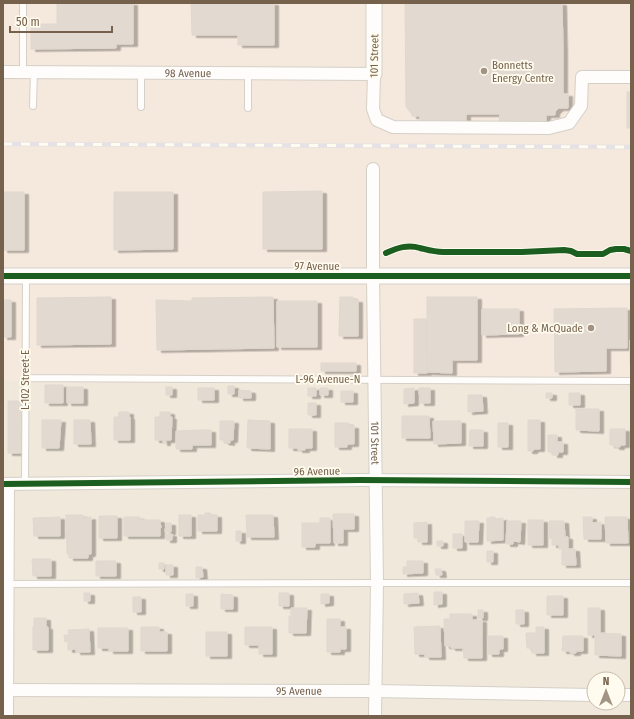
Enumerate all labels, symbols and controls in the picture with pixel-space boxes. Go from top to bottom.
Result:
scale bar [10,8,112,34]
text: 50 m [16,15,40,29]
street label: 101 Street [368,34,381,78]
place label: Bonnetts Energy Centre [492,59,554,85]
marker: Bonnetts Energy Centre [479,66,489,76]
street label: 98 Avenue [165,67,211,80]
street label: 97 Avenue [294,260,340,273]
place label: Long & McQuade [507,322,583,335]
marker: Long & McQuade [586,323,596,333]
street label: L-102 Street-E [19,350,32,410]
street label: L-96 Avenue-N [296,373,360,386]
street label: 101 Street [368,421,381,465]
street label: 96 Avenue [294,465,340,478]
north arrow [586,671,626,711]
text: N [603,675,609,688]
street label: 95 Avenue [276,685,322,698]

